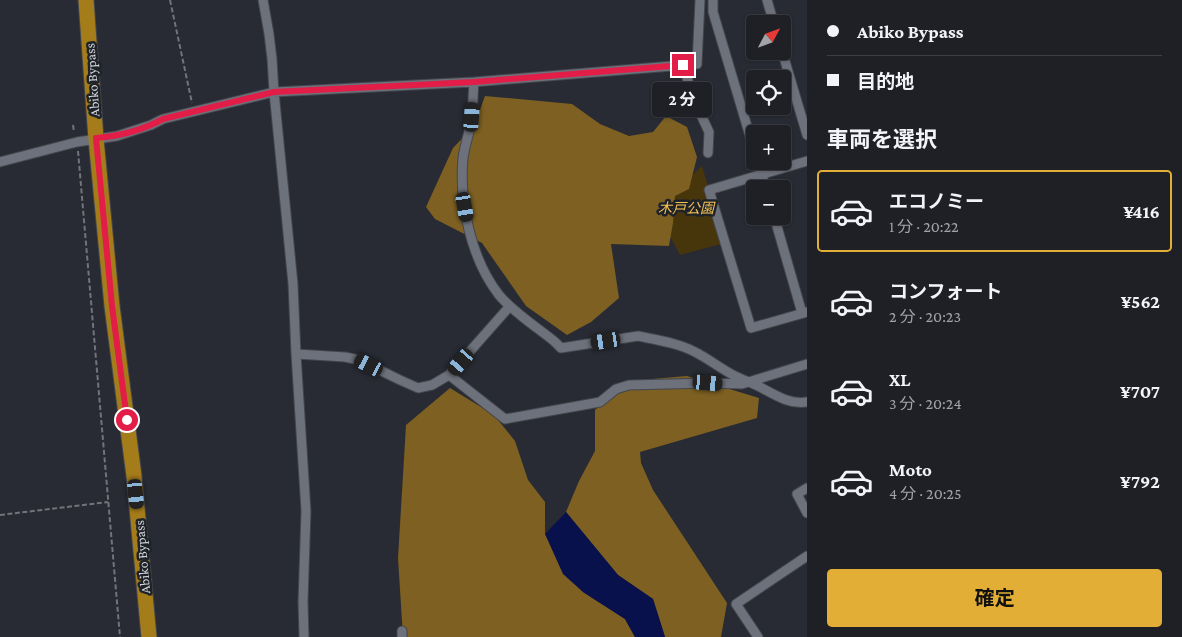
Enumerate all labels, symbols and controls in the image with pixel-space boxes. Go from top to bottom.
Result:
north arrow [746,15,791,60]
map controls [746,15,791,225]
text: Abiko Bypass [857,21,963,42]
street label: Abiko Bypass [81,43,103,117]
route end [672,54,694,76]
button: locate [746,70,791,115]
text: 目的地 [857,71,914,92]
callout: 2 分 [653,82,713,118]
text: 2 分 [668,91,696,108]
car [463,102,480,132]
button: + [746,125,791,170]
text: 車両を選択 [827,127,937,152]
button: − [746,180,791,225]
icon: car [829,189,874,234]
car [455,191,474,223]
text: エコノミー [889,191,984,212]
park label: 木戸公園 [658,200,716,216]
text: ¥416 [1123,201,1160,222]
text: 1 分 · 20:22 [889,218,959,235]
icon: car [829,279,874,324]
text: コンフォート [889,281,1002,302]
text: ¥562 [1121,291,1160,312]
text: 2 分 · 20:23 [889,308,961,325]
car [590,331,621,351]
car [445,346,476,378]
car [352,352,385,378]
icon: car [829,369,874,414]
text: XL [889,369,911,390]
car [692,374,723,392]
text: ¥707 [1120,381,1160,402]
text: 3 分 · 20:24 [889,395,962,412]
route start [116,409,138,431]
icon: car [829,459,874,504]
text: Moto [889,459,932,480]
text: ¥792 [1120,471,1160,492]
car [126,478,145,510]
text: 4 分 · 20:25 [889,485,962,502]
street label: Abiko Bypass [131,520,153,594]
button: 確定 [827,569,1162,627]

